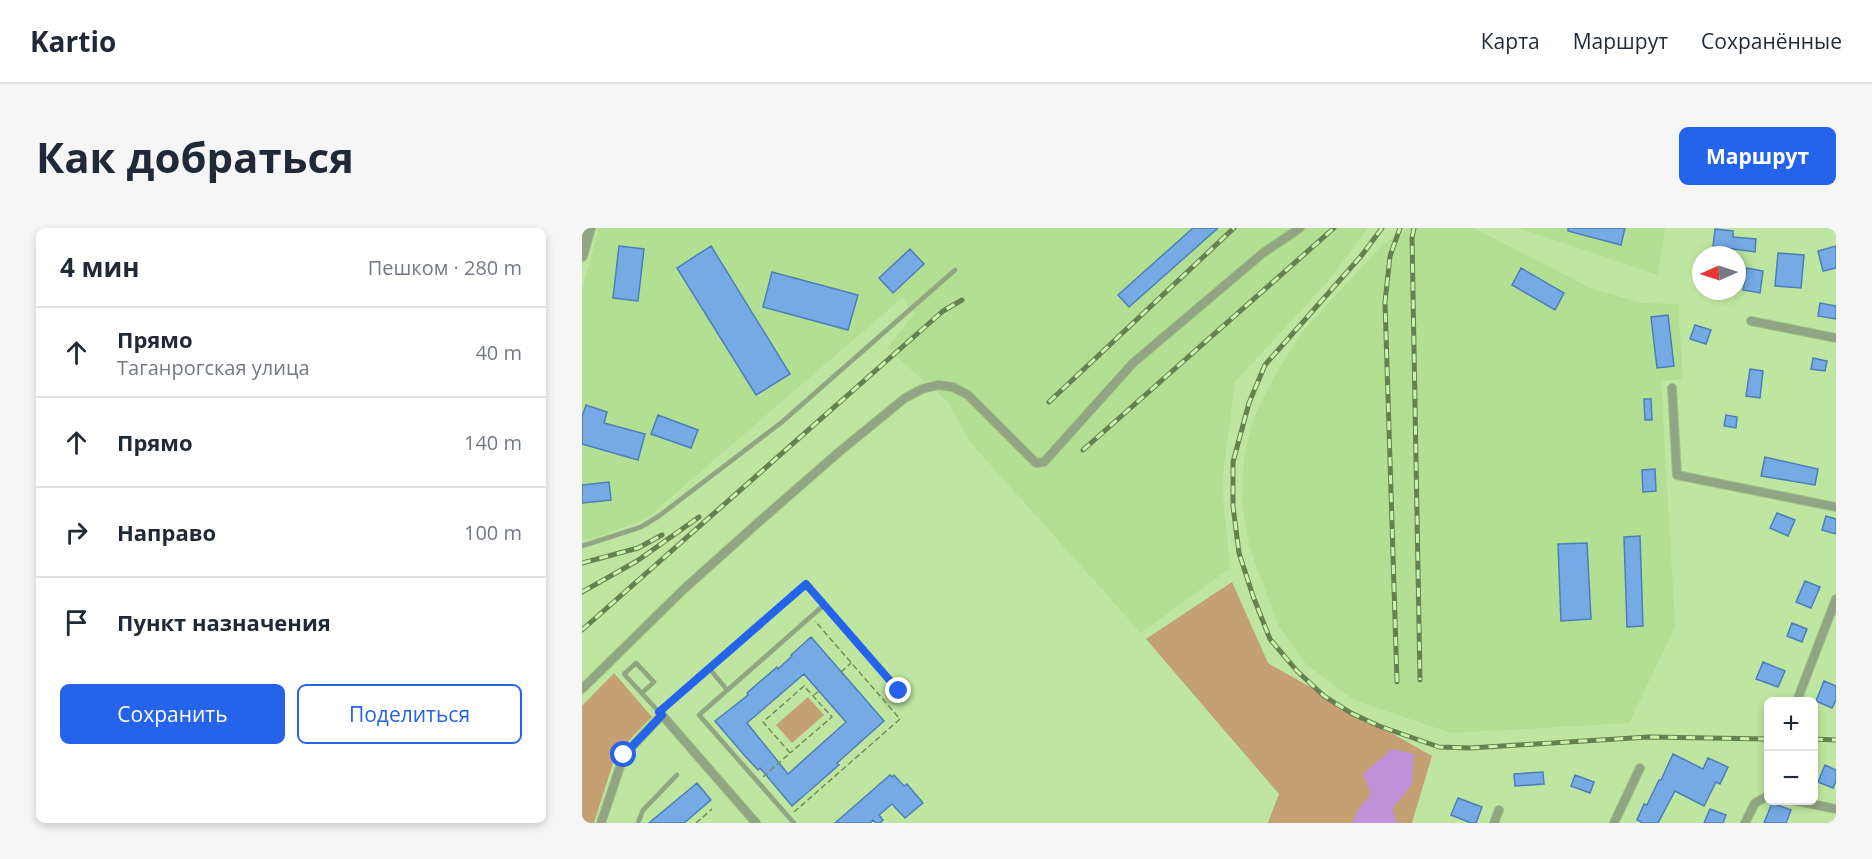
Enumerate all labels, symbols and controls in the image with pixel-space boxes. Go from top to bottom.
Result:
text: Kartio [30,22,116,60]
text: Карта [1481,27,1540,55]
text: Маршрут [1573,27,1668,55]
text: Сохранённые [1701,27,1842,55]
button: Маршрут [1679,127,1836,185]
text: Как добраться [36,128,354,185]
north arrow [1692,246,1746,300]
text: 4 мин [60,249,140,285]
text: Пешком · 280 m [368,254,522,281]
text: Прямо [117,324,193,354]
icon: ahead [60,336,93,369]
text: 40 m [475,339,522,366]
text: Таганрогская улица [117,354,310,381]
icon: ahead [60,426,93,459]
text: Прямо [117,427,193,457]
text: 140 m [464,429,522,456]
icon: right [60,516,93,549]
text: Направо [117,517,216,547]
text: 100 m [464,519,522,546]
icon: arrive [60,606,93,639]
text: Пункт назначения [117,607,331,637]
route end [885,677,911,703]
button: Сохранить [60,684,285,744]
button: Поделиться [297,684,522,744]
map controls [1764,697,1818,805]
button: + [1764,697,1818,751]
route start [610,741,636,767]
button: − [1764,751,1818,805]

